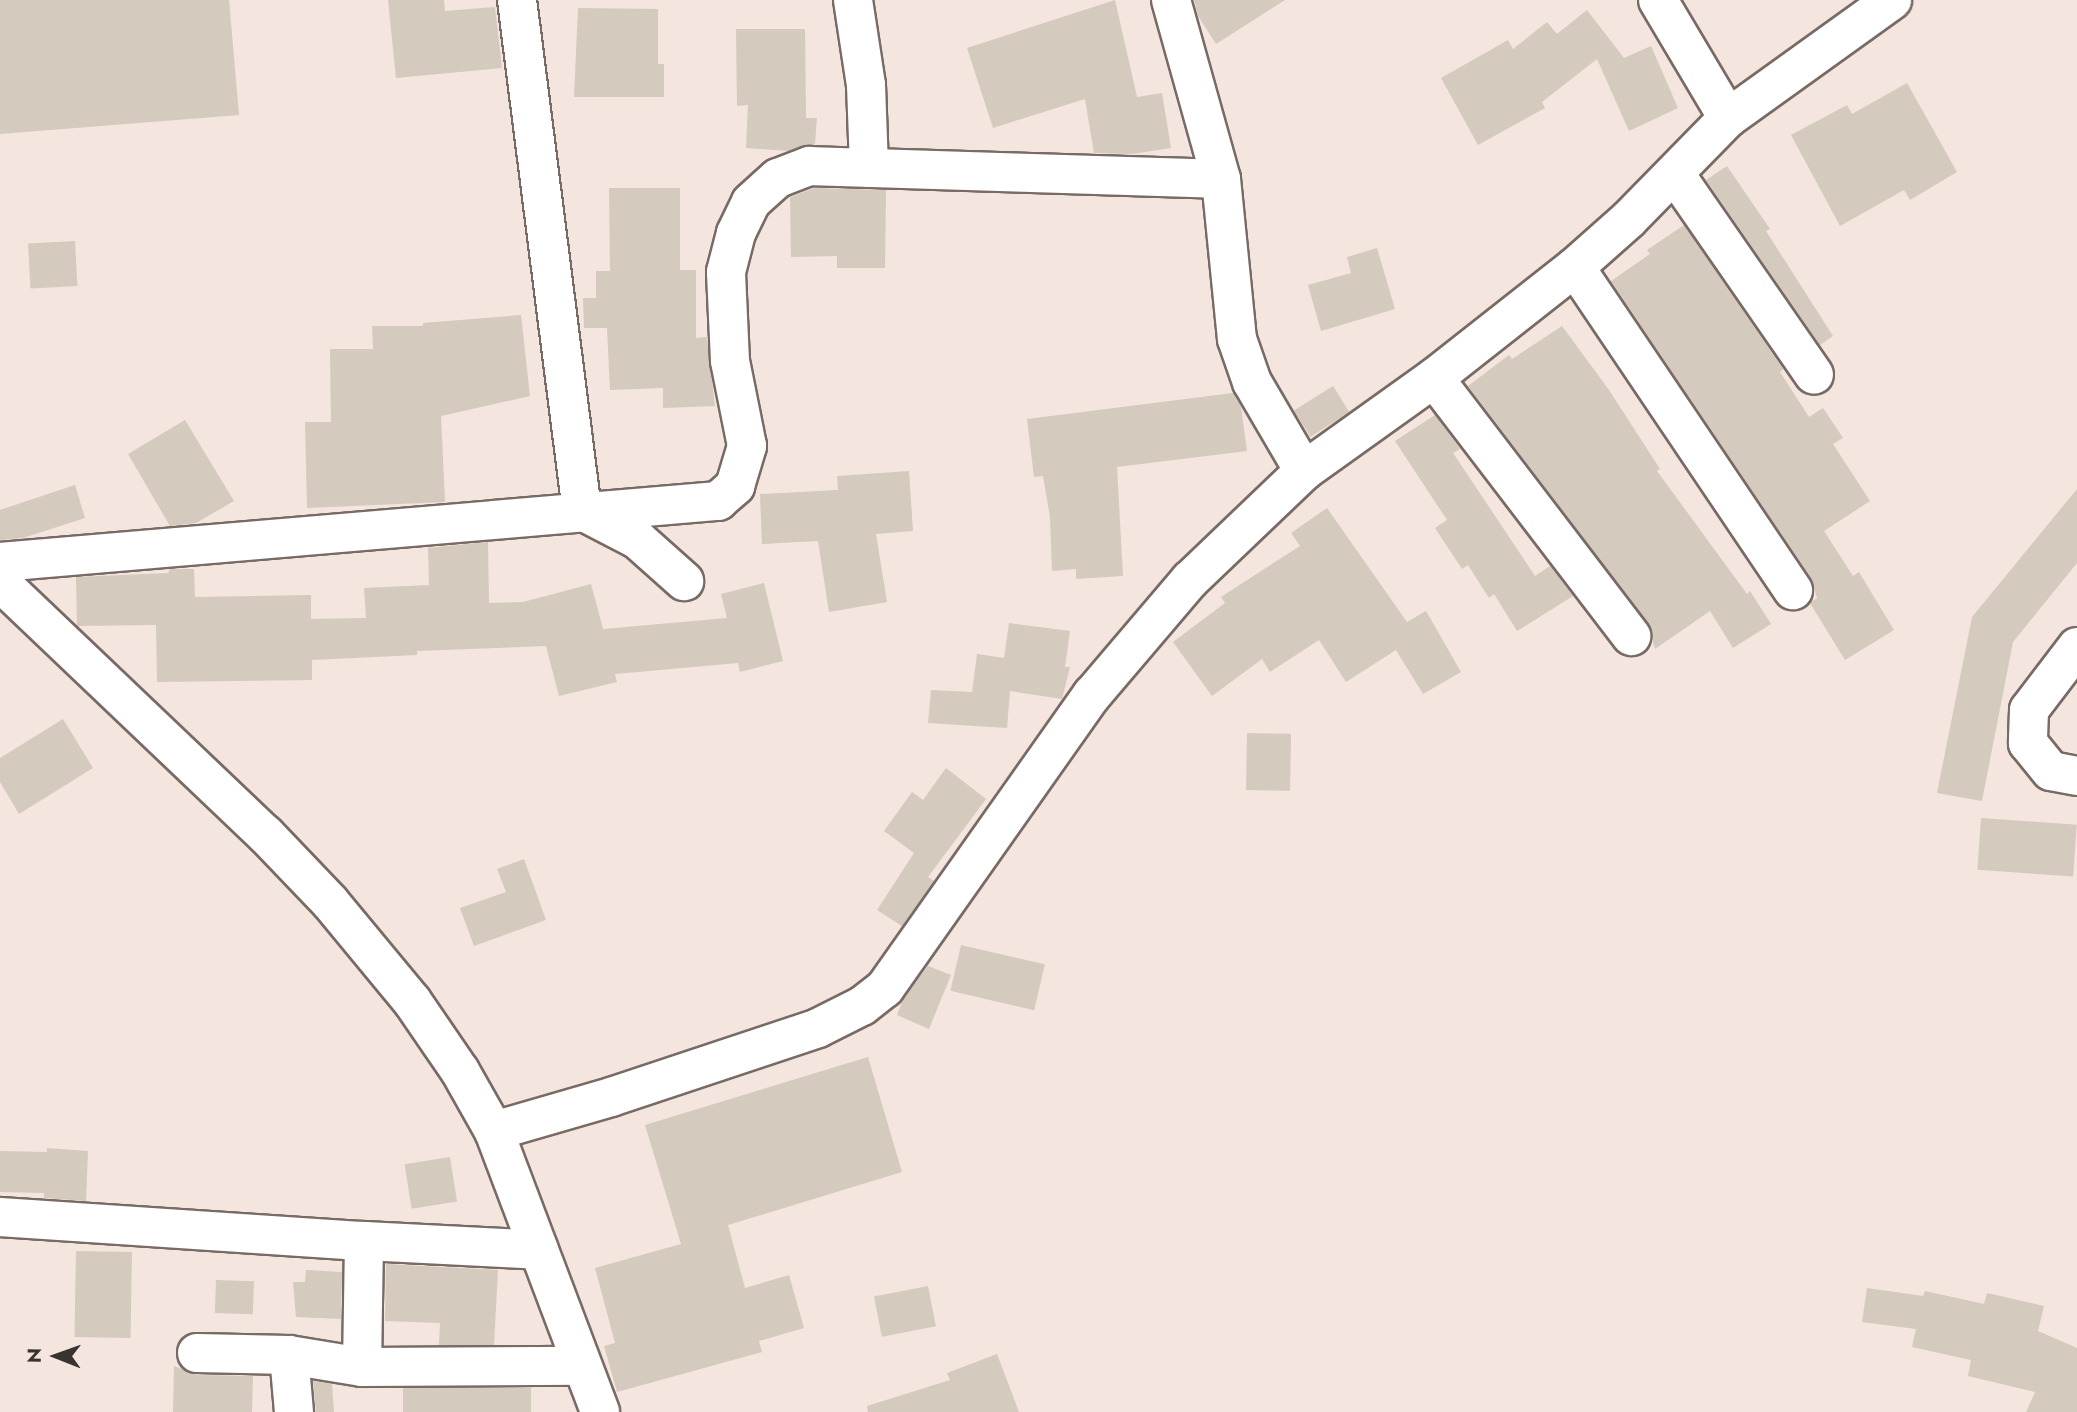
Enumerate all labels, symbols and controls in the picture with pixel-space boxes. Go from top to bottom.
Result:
north arrow [21,1321,91,1391]
text: N [21,1348,48,1363]

